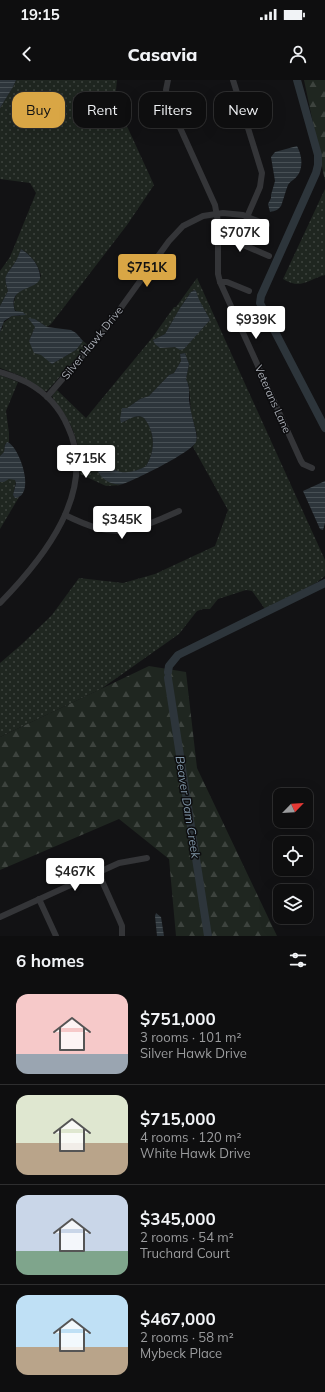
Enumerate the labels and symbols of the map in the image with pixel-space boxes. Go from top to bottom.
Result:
pin: $707K [212,219,268,253]
pin: $751K [119,254,175,288]
street label: Silver Hawk Drive [58,303,126,383]
pin: $939K [228,306,284,340]
street label: Veterans Lane [252,363,294,435]
pin: $715K [58,445,114,479]
pin: $345K [94,506,150,540]
water label: Beaver Dam Creek [172,755,204,860]
north arrow [273,788,313,828]
pin: $467K [47,858,103,892]

